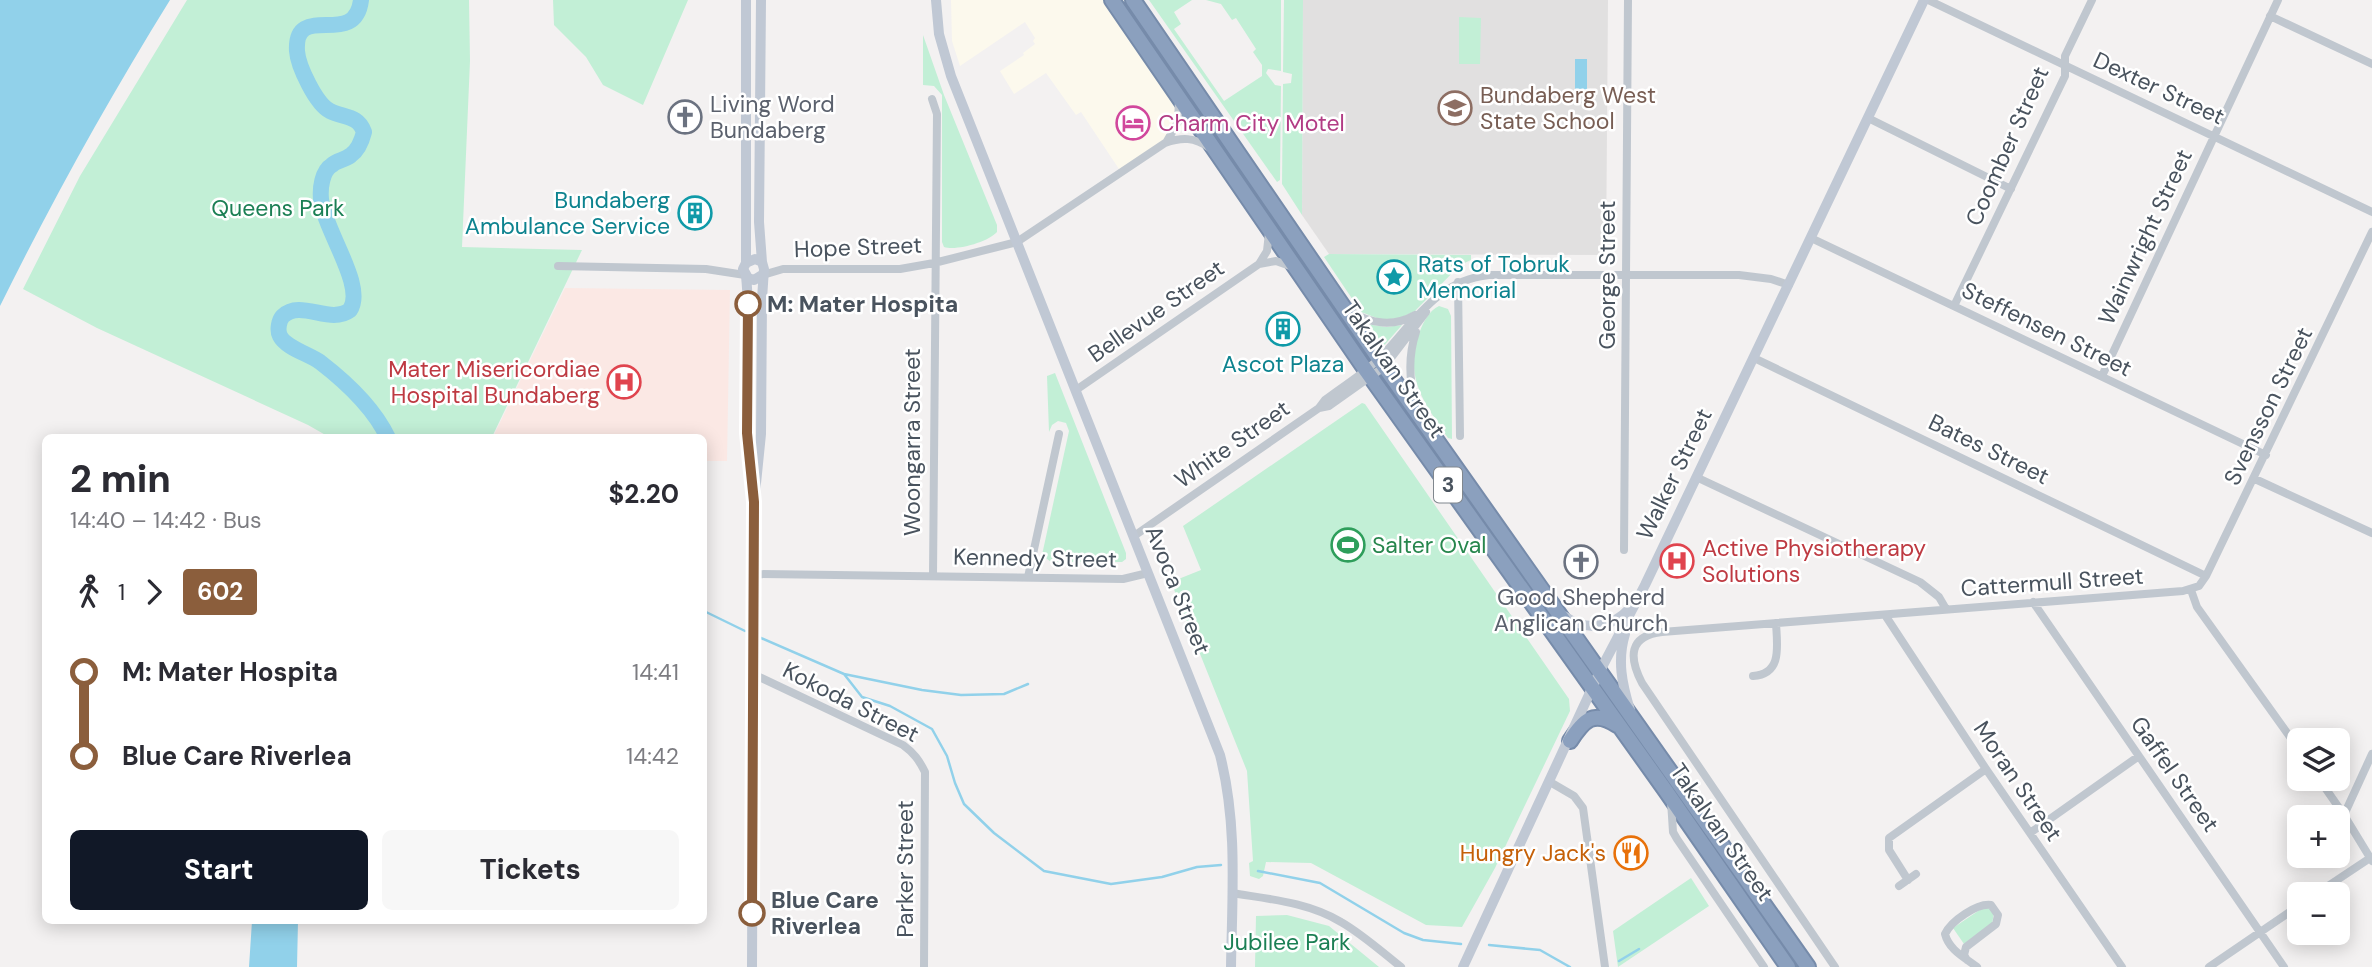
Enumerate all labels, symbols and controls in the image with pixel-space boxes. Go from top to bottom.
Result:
street label: Dexter Street [2089,45,2229,131]
street label: Coomber Street [1958,62,2056,230]
place label: Bundaberg West State School [1480,80,1656,136]
place label: Living Word Bundaberg [710,89,835,145]
school or university icon: Bundaberg West State School [1436,89,1474,127]
church icon: Living Word Bundaberg [666,98,704,136]
hotel icon: Charm City Motel [1114,104,1152,142]
place label: Charm City Motel [1158,108,1345,138]
street label: Wainwright Street [2091,144,2199,330]
place label: Bundaberg Ambulance Service [465,185,670,241]
park label: Queens Park [211,193,345,223]
building icon: Bundaberg Ambulance Service [676,194,714,232]
street label: George Street [1592,200,1622,350]
street label: Hope Street [793,230,923,264]
place label: Rats of Tobruk Memorial [1418,249,1570,305]
street label: Bellevue Street [1082,253,1230,369]
place icon: Rats of Tobruk Memorial [1375,258,1413,296]
street label: Steffensen Street [1957,275,2137,383]
place label: M: Mater Hospita [767,289,958,319]
marker: M: Mater Hospita [735,291,761,317]
street label: Takalvan Street [1335,294,1453,444]
building icon: Ascot Plaza [1264,310,1302,348]
street label: Svensson Street [2217,322,2319,490]
street label: Woongarra Street [897,348,927,536]
place label: Ascot Plaza [1222,349,1344,379]
place label: Mater Misericordiae Hospital Bundaberg [388,354,600,410]
hospital icon: Mater Misericordiae Hospital Bundaberg [605,363,643,401]
street label: White Street [1168,393,1296,495]
street label: Walker Street [1629,403,1719,545]
street label: Bates Street [1924,407,2054,491]
text: 2 min [70,454,171,504]
road number: 3 [1434,468,1462,503]
text: $2.20 [609,477,679,511]
text: 14:40 – 14:42 · Bus [70,505,261,535]
street label: Avoca Street [1139,521,1217,659]
sports icon: Salter Oval [1329,526,1367,564]
place label: Salter Oval [1372,530,1486,560]
place label: Active Physiotherapy Solutions [1702,533,1926,589]
street label: Kennedy Street [953,542,1117,574]
hospital icon: Active Physiotherapy Solutions [1658,542,1696,580]
church icon: Good Shepherd Anglican Church [1562,543,1600,581]
street label: Cattermull Street [1960,561,2144,603]
icon: walk [70,573,108,611]
icon: forward [135,573,173,611]
text: 602 [197,576,243,607]
text: 1 [118,577,125,607]
place label: Good Shepherd Anglican Church [1494,582,1668,638]
text: M: Mater Hospita [122,655,338,689]
street label: Kokoda Street [778,655,924,749]
text: 14:41 [632,657,679,687]
street label: Gaffel Street [2124,710,2226,838]
street label: Moran Street [1967,715,2069,847]
map controls [2287,728,2350,945]
button: layers [2287,728,2350,791]
text: Blue Care Riverlea [122,739,352,773]
text: 14:42 [626,741,679,771]
street label: Takalvan Street [1663,757,1781,907]
street label: Parker Street [890,800,920,938]
button: + [2287,805,2350,868]
button: Start [70,830,368,910]
button: Tickets [382,830,679,910]
restaurant icon: Hungry Jack's [1612,834,1650,872]
place label: Hungry Jack's [1460,838,1606,868]
button: − [2287,882,2350,945]
place label: Blue Care Riverlea [771,885,879,941]
marker: Blue Care Riverlea [739,900,765,926]
park label: Jubilee Park [1223,927,1351,957]

